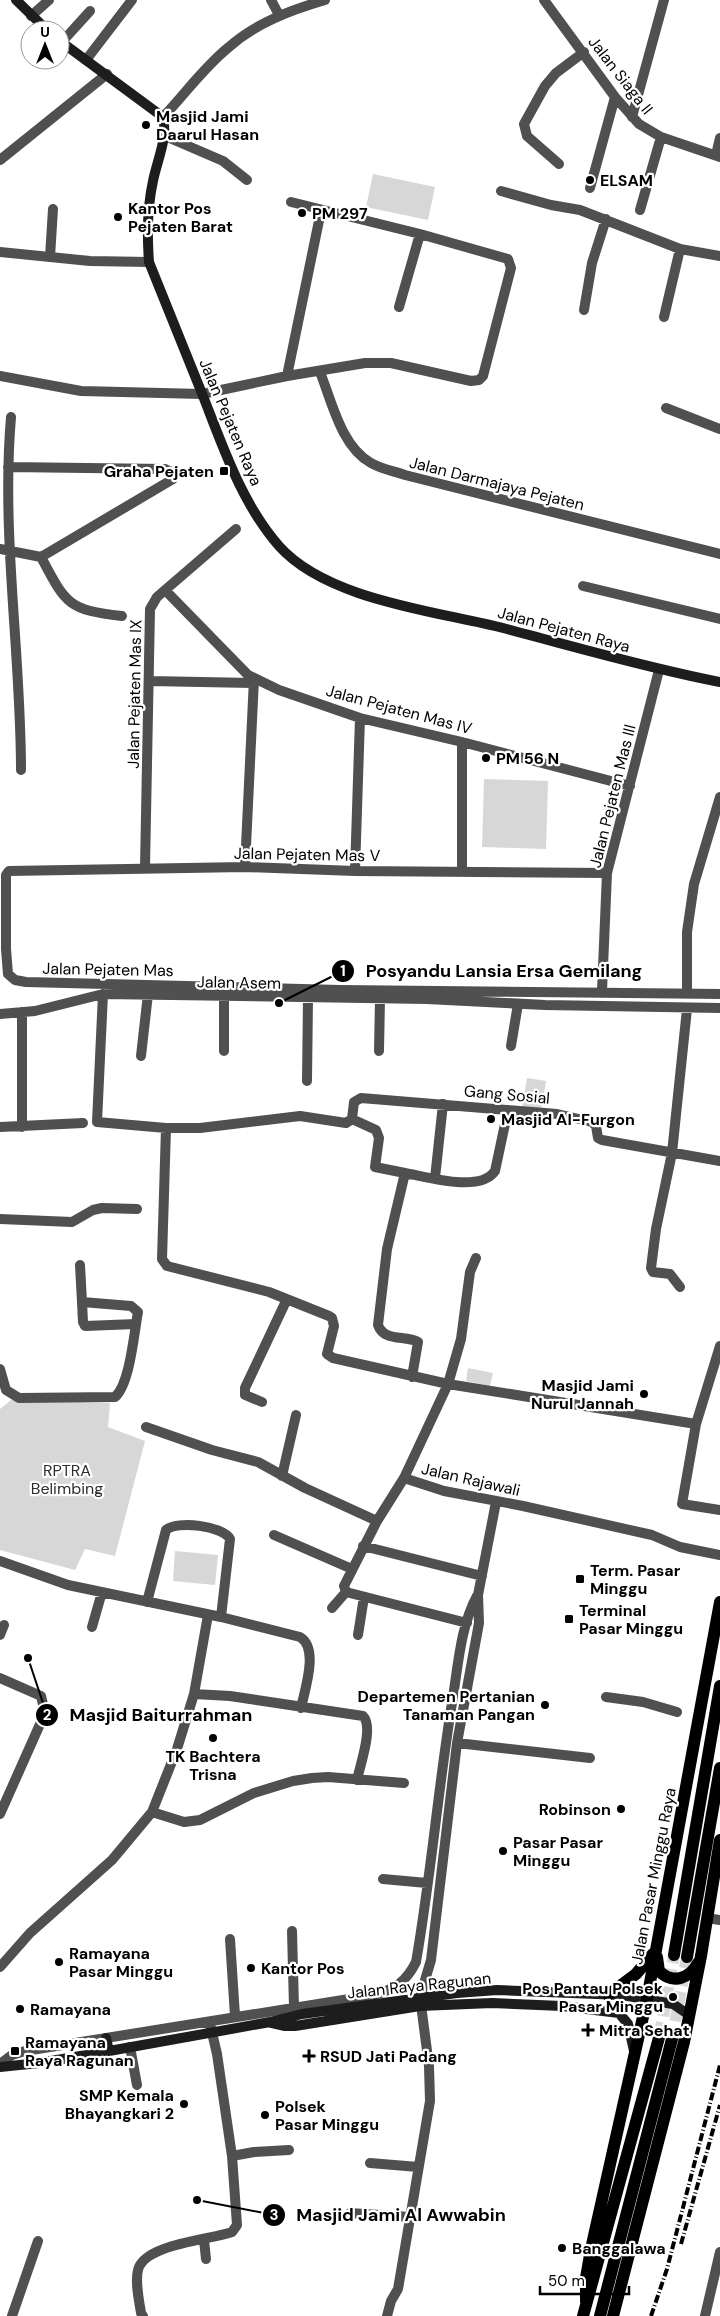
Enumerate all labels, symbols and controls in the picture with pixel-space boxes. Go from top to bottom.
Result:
north arrow [20,20,70,70]
text: U [40,23,50,41]
street label: Jalan Siaga II [584,32,658,119]
place label: Masjid Jami Daarul Hasan [156,106,259,145]
marker: Masjid Jami Daarul Hasan [140,119,152,131]
place label: ELSAM [600,170,653,191]
marker: ELSAM [584,174,596,186]
place label: Kantor Pos Pejaten Barat [128,198,233,237]
place label: PM 297 [312,203,368,224]
marker: PM 297 [296,207,308,219]
marker: Kantor Pos Pejaten Barat [112,211,124,223]
street label: Jalan Pejaten Raya [194,355,267,489]
street label: Jalan Darmajaya Pejaten [407,452,586,515]
place label: Graha Pejaten [104,461,214,482]
marker: Graha Pejaten [218,465,230,477]
street label: Jalan Pejaten Raya [495,602,632,657]
street label: Jalan Pejaten Mas IX [123,619,146,769]
street label: Jalan Pejaten Mas IV [324,680,474,739]
street label: Jalan Pejaten Mas III [585,722,640,870]
place label: PM 56 N [496,748,559,769]
marker: PM 56 N [480,752,492,764]
street label: Jalan Pejaten Mas V [234,843,381,866]
callout: Posyandu Lansia Ersa Gemilang [331,955,652,988]
street label: Jalan Pejaten Mas [42,958,174,981]
text: Posyandu Lansia Ersa Gemilang [366,959,642,983]
text: 1 [340,961,346,981]
street label: Jalan Asem [197,971,281,994]
street label: Gang Sosial [463,1080,551,1109]
place label: Masjid AI-Furgon [501,1109,635,1130]
marker: Masjid AI-Furgon [485,1113,497,1125]
place label: Masjid Jami Nurul Jannah [531,1375,634,1414]
marker: Masjid Jami Nurul Jannah [638,1388,650,1400]
street label: Jalan Rajawali [419,1458,522,1501]
park label: RPTRA Belimbing [31,1460,103,1499]
place label: Term. Pasar Minggu [590,1560,681,1599]
marker: Term. Pasar Minggu [574,1573,586,1585]
place label: Terminal Pasar Minggu [579,1600,683,1639]
marker: Terminal Pasar Minggu [563,1613,575,1625]
place label: Departemen Pertanian Tanaman Pangan [358,1686,535,1725]
callout: Masjid Baiturrahman [34,1698,262,1731]
marker: Departemen Pertanian Tanaman Pangan [539,1699,551,1711]
text: Masjid Baiturrahman [70,1703,252,1727]
text: 2 [43,1705,52,1725]
marker: TK Bachtera Trisna [207,1732,219,1744]
place label: TK Bachtera Trisna [165,1746,261,1785]
street label: Jalan Pasar Minggu Raya [626,1786,681,1966]
place label: Robinson [539,1799,611,1820]
marker: Robinson [615,1803,627,1815]
place label: Pasar Pasar Minggu [513,1832,603,1871]
marker: Pasar Pasar Minggu [497,1845,509,1857]
place label: Ramayana Pasar Minggu [69,1943,173,1982]
marker: Ramayana Pasar Minggu [53,1956,65,1968]
place label: Kantor Pos [261,1958,345,1979]
marker: Kantor Pos [245,1962,257,1974]
street label: Jalan Raya Ragunan [346,1967,492,2004]
place label: Pos Pantau Polsek Pasar Minggu [522,1978,664,2017]
marker: Pos Pantau Polsek Pasar Minggu [667,1991,679,2003]
place label: Ramayana [30,1999,111,2020]
marker: Ramayana [14,2003,26,2015]
place label: Mitra Sehat [599,2020,690,2041]
marker: Mitra Sehat [581,2023,595,2037]
place label: Ramayana Raya Ragunan [25,2032,134,2071]
marker: Ramayana Raya Ragunan [9,2045,21,2057]
place label: RSUD Jati Padang [320,2046,457,2067]
marker: RSUD Jati Padang [302,2049,316,2063]
place label: SMP Kemala Bhayangkari 2 [65,2085,174,2124]
place label: Polsek Pasar Minggu [275,2096,379,2135]
marker: SMP Kemala Bhayangkari 2 [178,2098,190,2110]
marker: Polsek Pasar Minggu [259,2109,271,2121]
callout: Masjid Jami Al Awwabin [261,2198,516,2231]
text: Masjid Jami Al Awwabin [296,2203,506,2227]
text: 3 [269,2205,279,2225]
place label: Banggalawa [572,2238,666,2259]
marker: Banggalawa [556,2242,568,2254]
scale bar [540,2264,629,2296]
text: 50 m [548,2271,585,2291]

